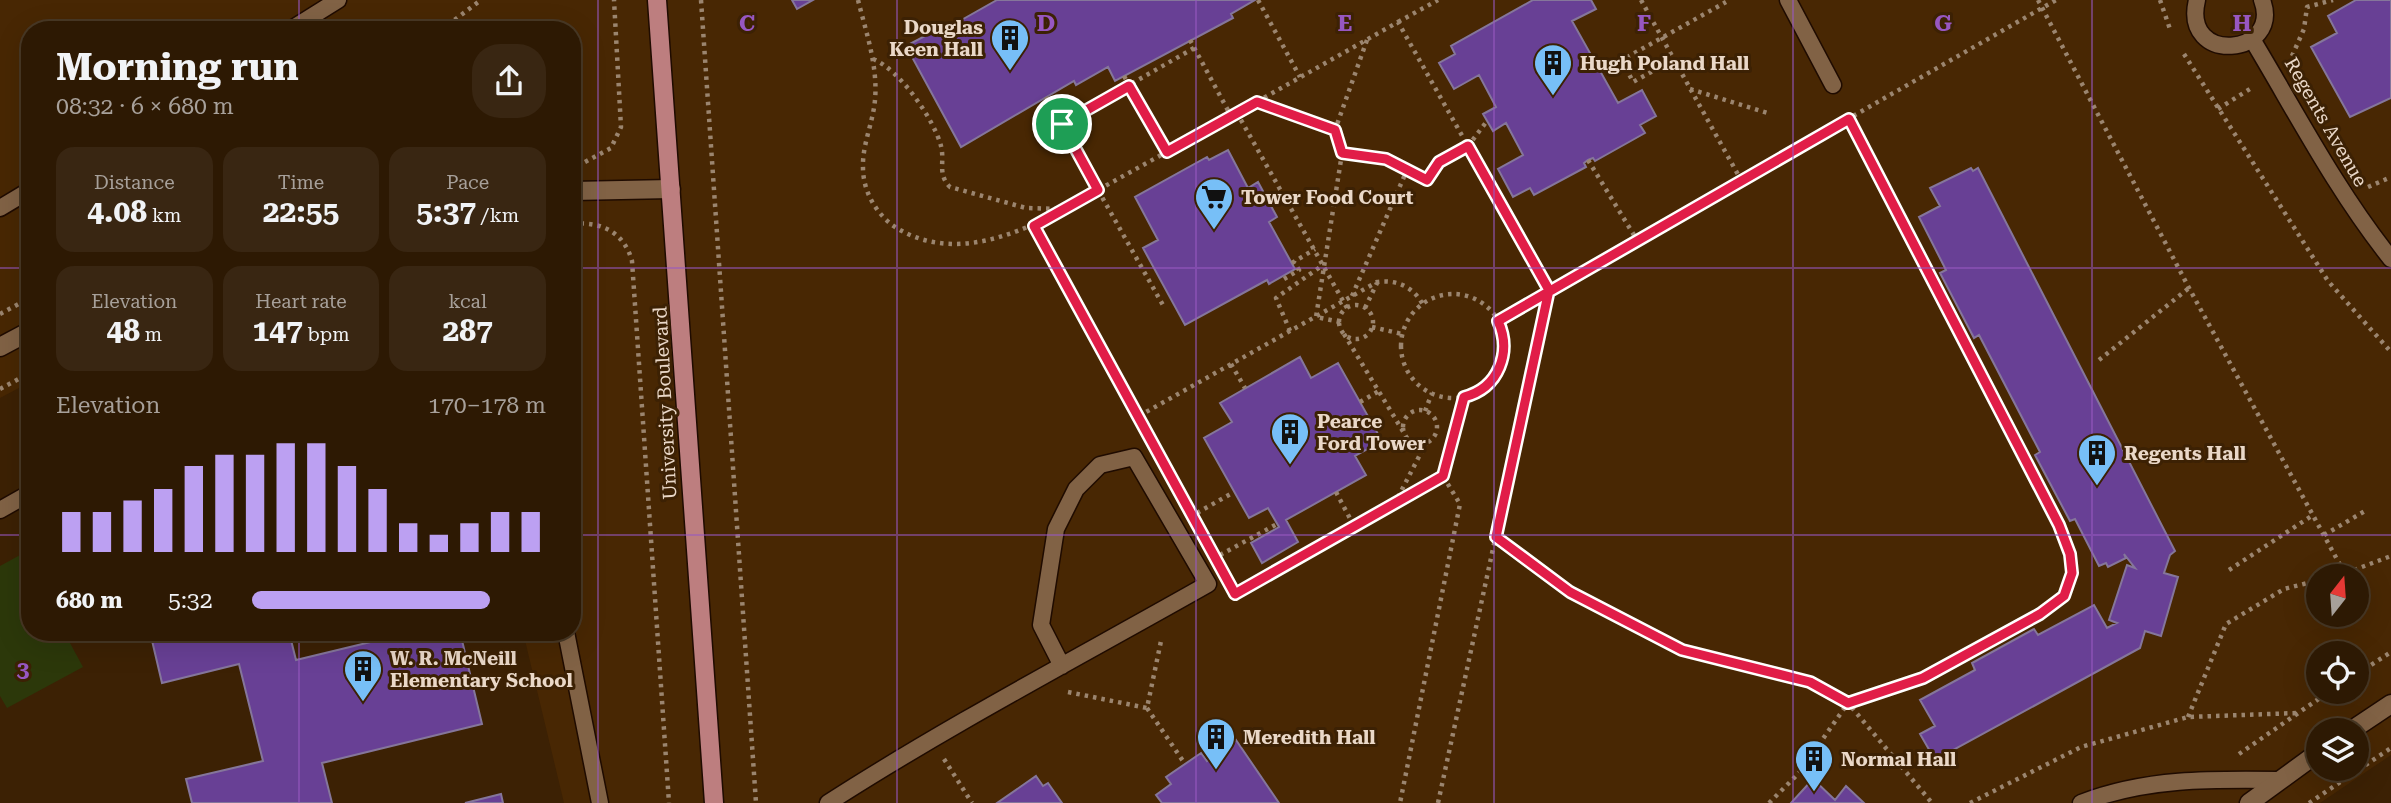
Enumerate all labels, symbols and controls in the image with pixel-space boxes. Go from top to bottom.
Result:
text: C [739,10,755,37]
text: D [1037,10,1055,37]
text: E [1338,10,1352,37]
text: F [1637,10,1651,37]
text: G [1934,10,1952,37]
text: H [2233,10,2252,37]
place label: Douglas Keen Hall [889,16,983,61]
building icon: Douglas Keen Hall [989,17,1031,72]
building icon: Hugh Poland Hall [1532,42,1574,97]
button: share [472,44,546,118]
text: Morning run [56,45,299,89]
place label: Hugh Poland Hall [1580,52,1749,75]
street label: Regents Avenue [2280,53,2372,191]
text: 08:32 · 6 × 680 m [56,93,234,120]
pin [1032,94,1092,154]
icon: arrive [1043,105,1081,143]
text: Distance [94,171,175,194]
text: Time [278,171,324,194]
text: Pace [446,171,489,194]
supermarket icon: Tower Food Court [1193,176,1235,231]
place label: Tower Food Court [1241,186,1414,209]
text: 4.08 [87,194,147,229]
text: 22:55 [263,194,339,229]
text: 5:37 [416,194,476,229]
text: km [147,204,181,227]
text: /km [476,204,519,227]
text: Elevation [91,290,177,313]
text: Heart rate [255,290,347,313]
text: kcal [449,290,487,313]
street label: University Boulevard [648,306,682,500]
text: 48 [106,313,140,348]
text: 147 [252,313,303,348]
text: 287 [442,313,493,348]
text: m [140,323,162,346]
text: bpm [303,323,350,346]
text: Elevation [56,392,160,419]
text: 170–178 m [428,392,546,419]
place label: Pearce Ford Tower [1317,410,1426,455]
building icon: Pearce Ford Tower [1269,411,1311,466]
building icon: Regents Hall [2076,432,2118,487]
place label: Regents Hall [2124,442,2246,465]
north arrow [2306,564,2370,626]
map controls [2306,564,2369,781]
text: 680 m [56,587,123,614]
text: 5:32 [168,587,213,614]
button: locate [2306,641,2369,704]
place label: W. R. McNeill Elementary School [390,647,573,692]
building icon: W. R. McNeill Elementary School [342,648,384,703]
text: 3 [17,656,30,683]
building icon: Meredith Hall [1195,716,1237,771]
button: layers [2306,718,2369,781]
place label: Meredith Hall [1243,726,1376,749]
building icon: Normal Hall [1793,738,1835,793]
place label: Normal Hall [1841,748,1956,771]

